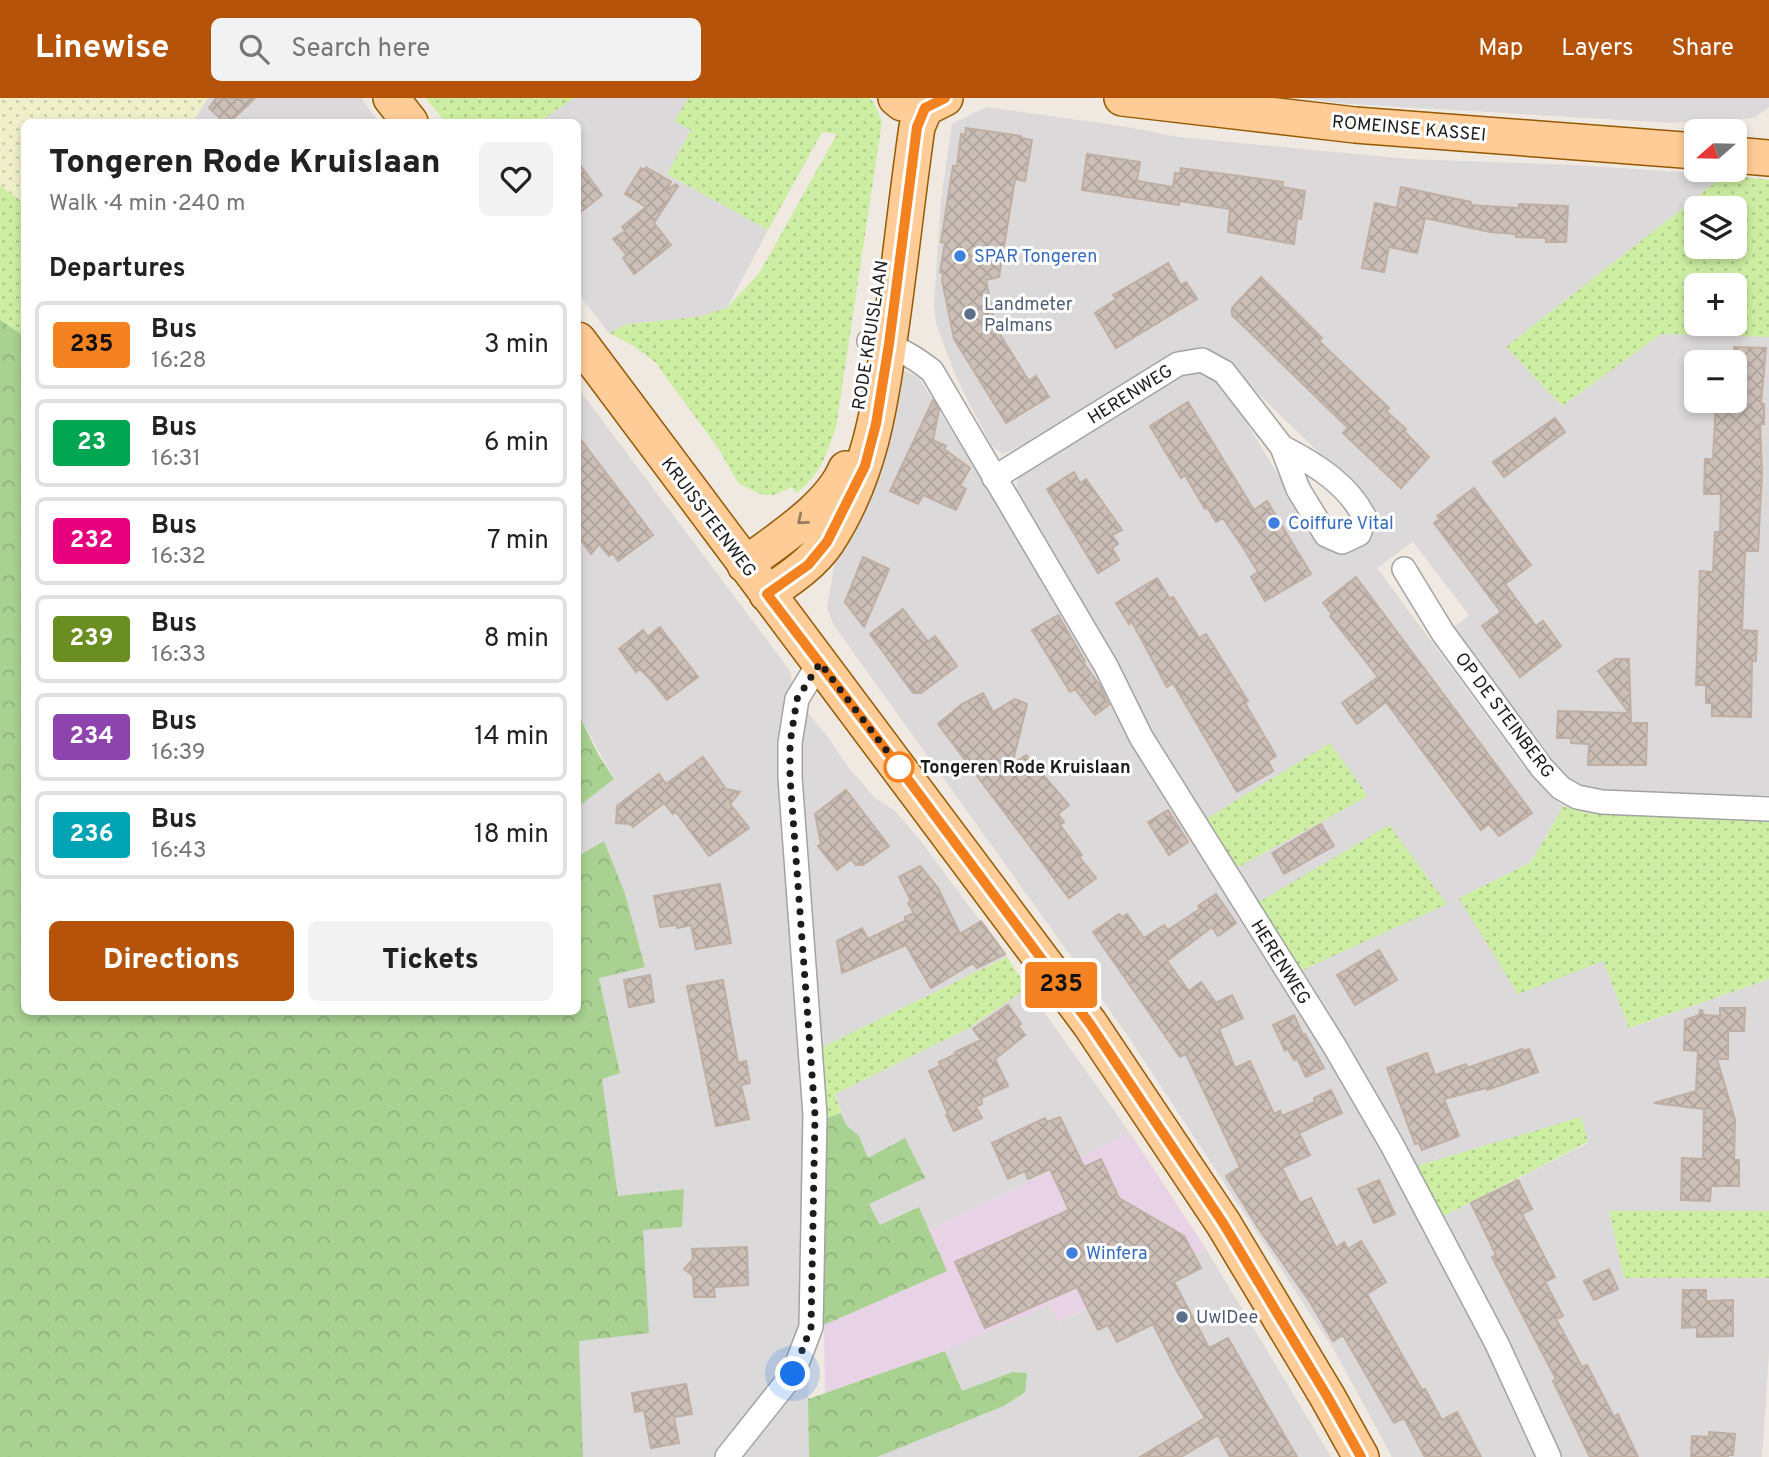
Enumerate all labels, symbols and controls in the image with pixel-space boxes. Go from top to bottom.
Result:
search box [211,18,701,81]
text: Linewise [35,28,169,70]
icon: search [235,30,273,68]
text: Search here [291,33,430,66]
text: Map [1478,34,1523,64]
text: Layers [1561,34,1633,64]
text: Share [1671,34,1734,64]
street label: ROMEINSE KASSEI [1331,111,1487,148]
north arrow [1684,119,1746,182]
map controls [1684,119,1747,413]
button: heart [479,142,553,216]
text: Tongeren Rode Kruislaan [49,143,441,185]
text: Walk · 4 min · 240 m [49,190,245,219]
button: layers [1684,196,1747,259]
place label: SPAR Tongeren [974,246,1097,269]
marker: SPAR Tongeren [952,248,968,264]
text: Departures [49,253,186,286]
street label: RODE KRUISLAAN [848,259,895,412]
button: + [1684,273,1747,336]
place label: Landmeter Palmans [984,294,1073,338]
marker: Landmeter Palmans [962,306,978,322]
text: Bus [151,314,197,347]
text: 3 min [484,329,549,362]
text: 235 [70,330,113,360]
text: 16:28 [151,347,207,376]
button: − [1684,350,1747,413]
street label: HERENWEG [1084,360,1178,430]
text: Bus [151,412,197,445]
text: 6 min [484,427,549,460]
text: 23 [77,428,106,458]
text: 16:31 [151,445,201,474]
street label: KRUISSTEENWEG [655,453,760,582]
text: Bus [151,510,197,543]
one-way arrow [797,512,810,524]
place label: Coiffure Vital [1288,513,1394,536]
marker: Coiffure Vital [1266,515,1282,531]
text: 7 min [487,525,549,558]
text: 232 [70,526,113,556]
text: 16:32 [151,543,206,572]
text: Bus [151,608,197,641]
text: 8 min [484,623,549,656]
text: 239 [70,624,113,654]
text: 16:33 [151,641,206,670]
street label: OP DE STEINBERG [1449,648,1559,783]
text: Bus [151,706,197,739]
text: 14 min [474,721,549,754]
text: 234 [69,722,114,752]
text: 16:39 [151,739,206,768]
marker: Tongeren Rode Kruislaan [884,752,914,782]
place label: Tongeren Rode Kruislaan [920,757,1131,780]
text: Bus [151,804,197,837]
text: 18 min [474,819,549,852]
text: 236 [70,820,113,850]
text: 16:43 [151,837,207,866]
street label: HERENWEG [1245,916,1315,1010]
button: Directions [49,921,294,1001]
button: Tickets [308,921,553,1001]
line badge: 235 [1021,962,1101,1008]
text: 235 [1039,970,1083,1000]
place label: Winfera [1086,1243,1147,1266]
marker: Winfera [1064,1245,1080,1261]
place label: UwIDee [1196,1307,1258,1330]
marker: UwIDee [1174,1309,1190,1325]
your location [775,1356,810,1391]

